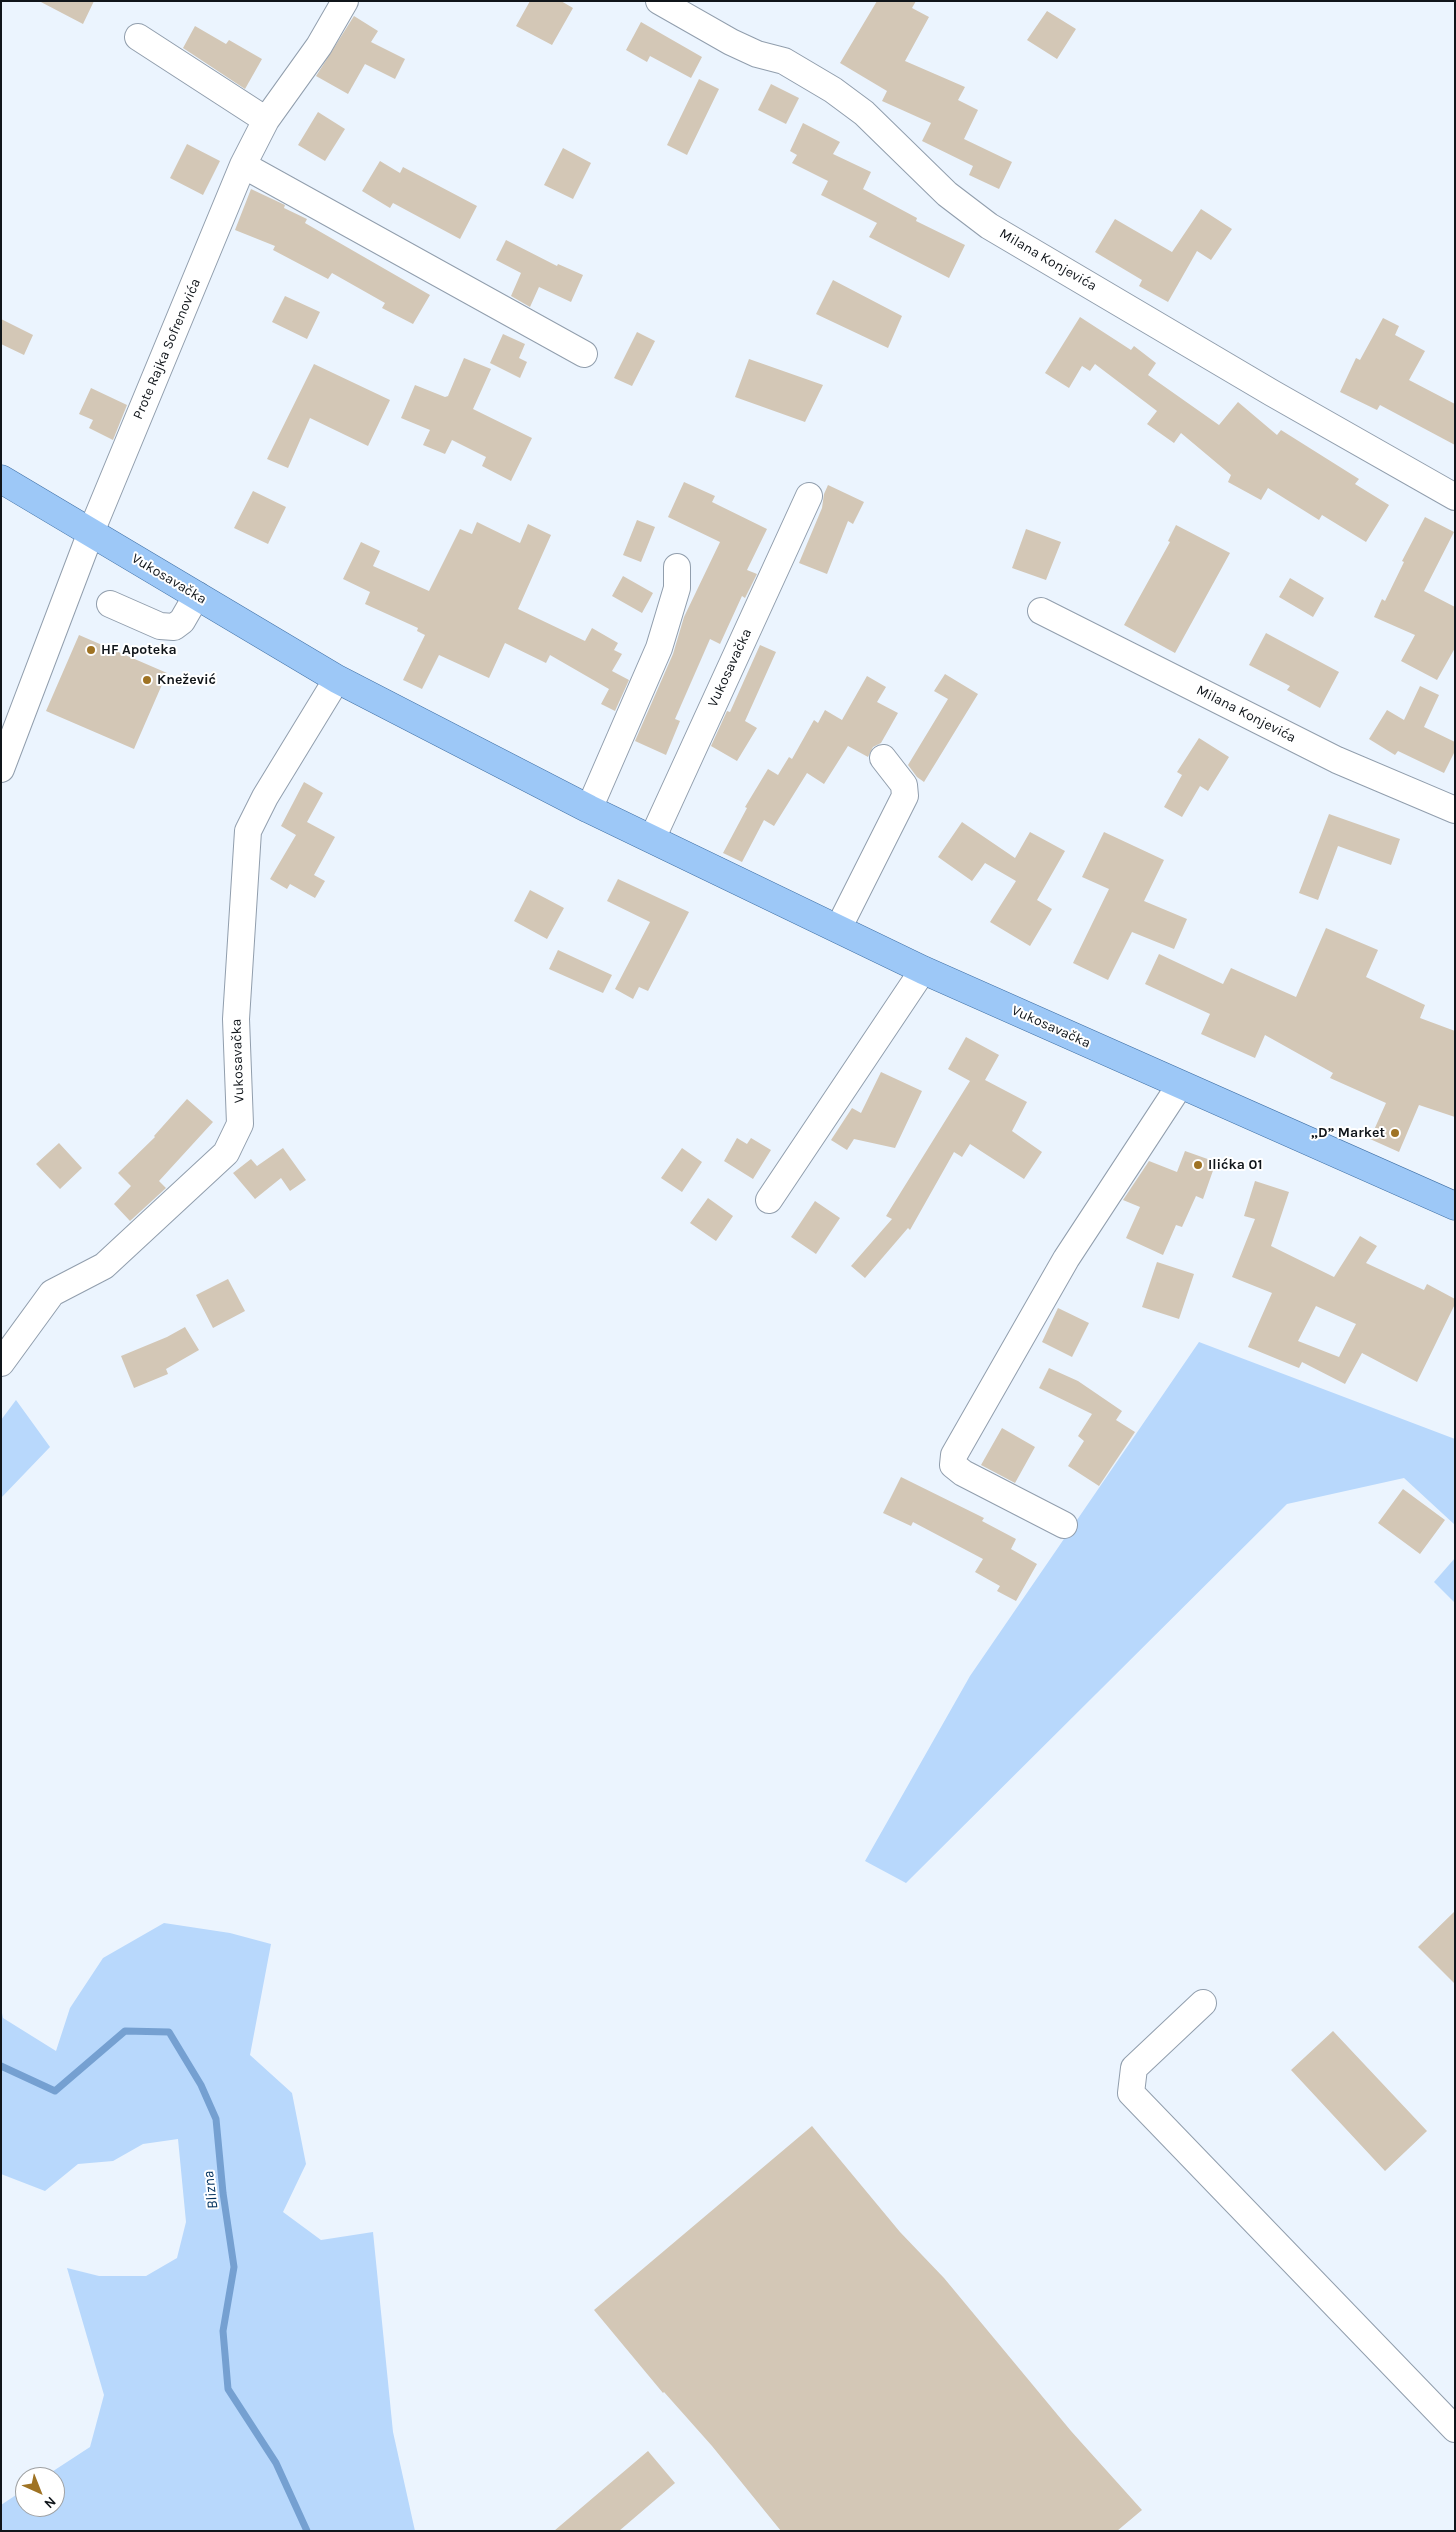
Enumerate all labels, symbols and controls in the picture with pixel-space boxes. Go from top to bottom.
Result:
street label: Milana Konjevića [996,225,1100,295]
street label: Prote Rajka Sofrenovića [130,276,204,422]
street label: Vukosavačka [128,550,210,608]
street label: Vukosavačka [705,626,755,710]
place label: HF Apoteka [101,642,177,658]
marker: HF Apoteka [85,644,97,656]
place label: Knežević [157,672,216,688]
marker: Knežević [141,674,153,686]
street label: Milana Konjevića [1193,682,1299,746]
street label: Vukosavačka [1009,1002,1093,1052]
street label: Vukosavačka [228,1018,248,1104]
place label: „D” Market [1311,1125,1385,1141]
marker: „D” Market [1389,1127,1401,1139]
place label: Ilićka 01 [1208,1157,1262,1173]
marker: Ilićka 01 [1192,1159,1204,1171]
water label: Blizna [200,2170,222,2210]
north arrow [15,2467,65,2517]
text: N [41,2493,60,2512]

